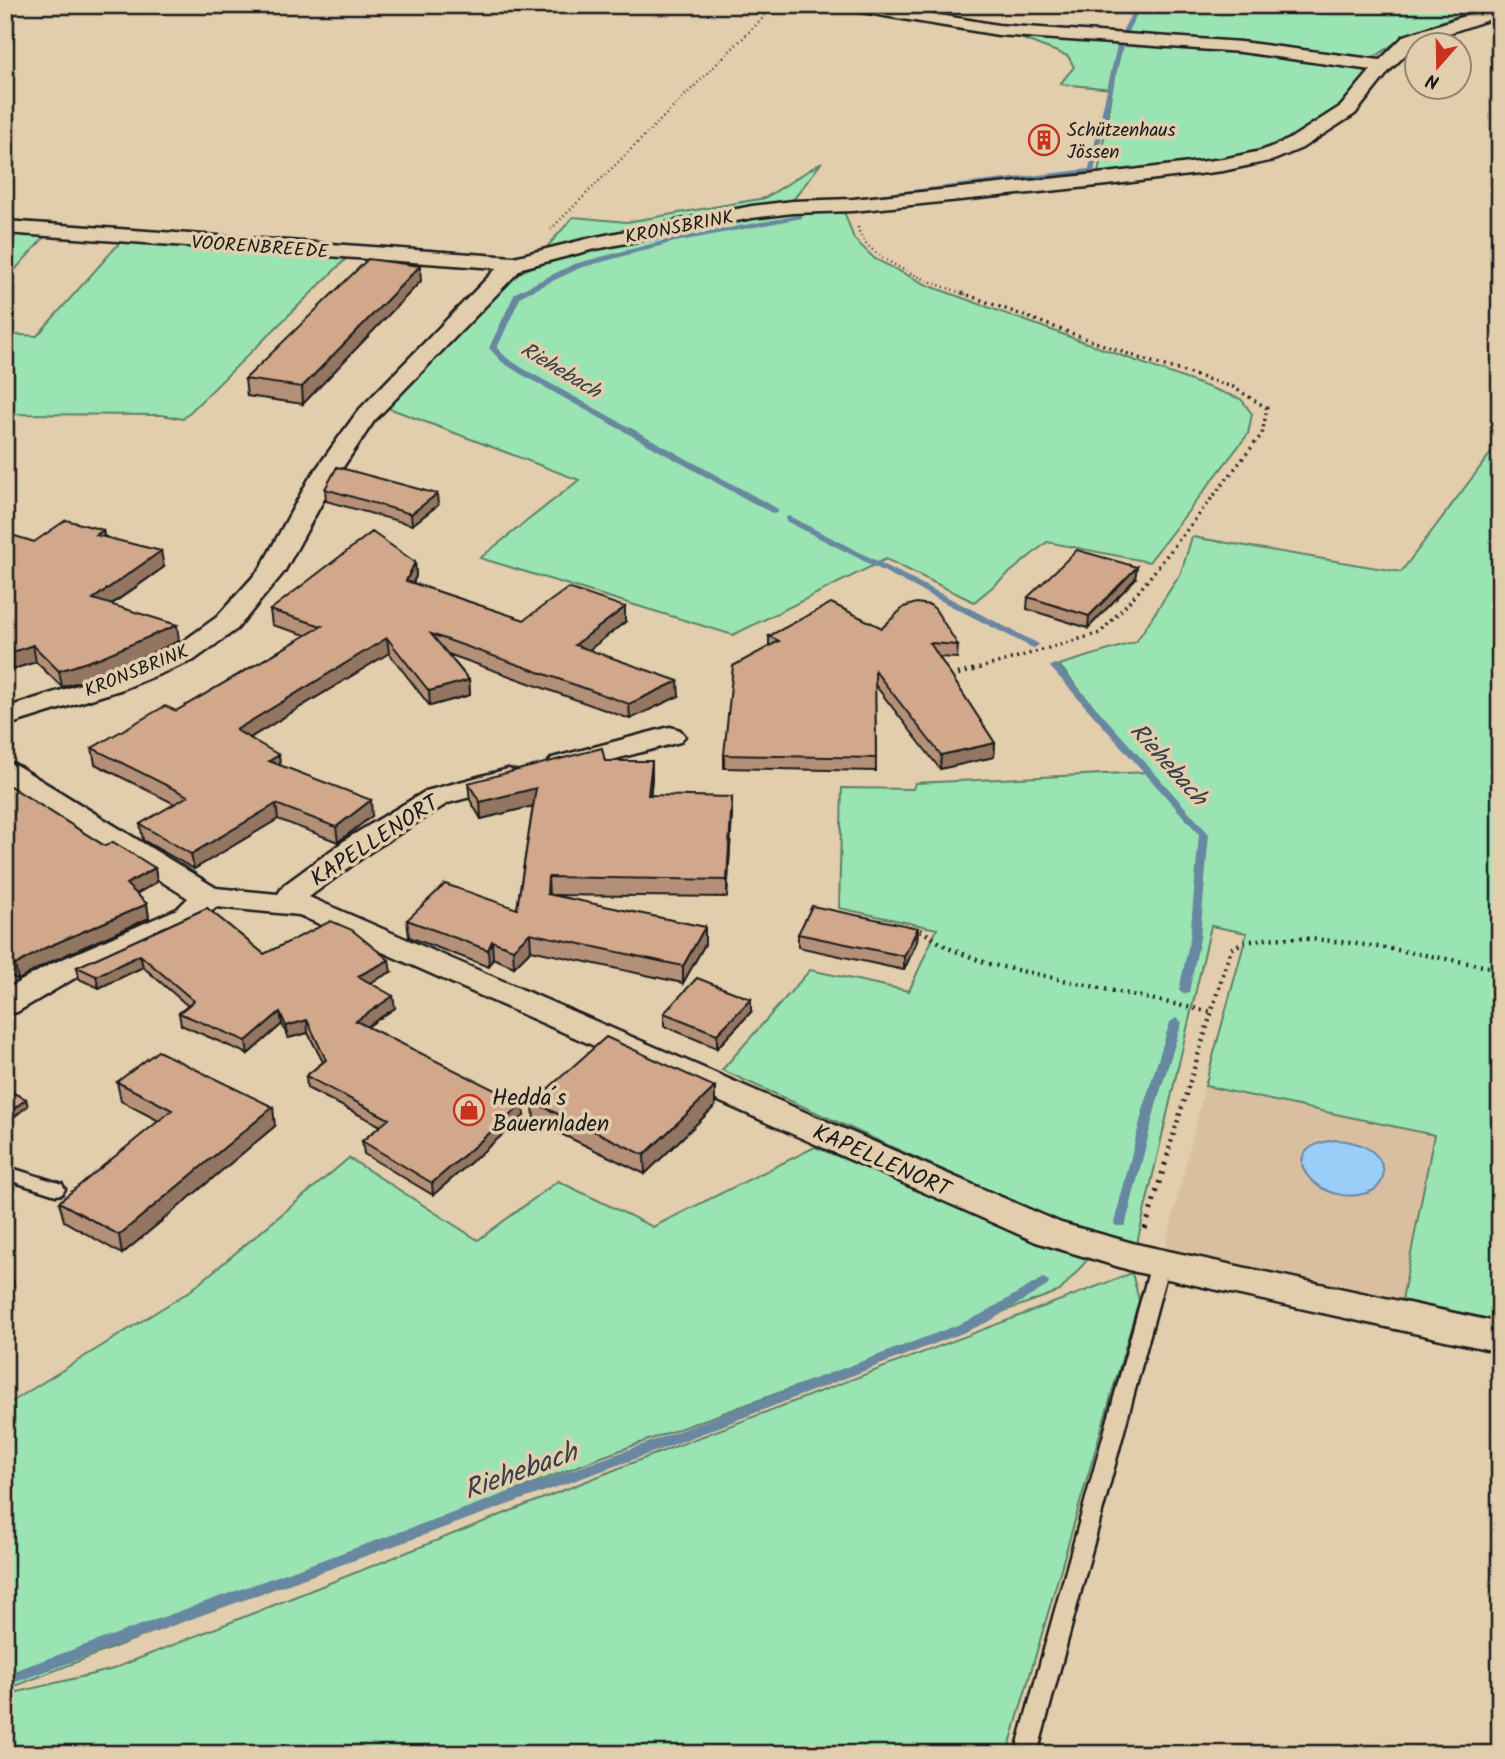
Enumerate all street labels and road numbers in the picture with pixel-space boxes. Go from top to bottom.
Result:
street label: KRONSBRINK [622,203,737,253]
street label: VOORENBREEDE [190,228,330,268]
street label: KRONSBRINK [80,637,194,706]
street label: KAPELLENORT [303,785,448,897]
street label: KAPELLENORT [806,1115,957,1209]

